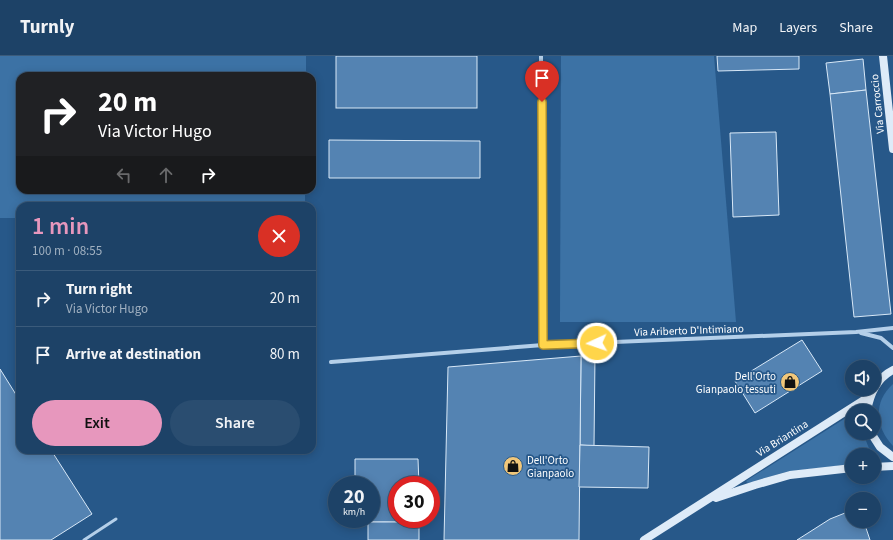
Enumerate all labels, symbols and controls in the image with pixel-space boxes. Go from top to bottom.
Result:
text: Turnly [20,14,74,41]
text: Map [732,18,757,38]
text: Layers [779,18,817,38]
text: Share [839,18,873,38]
pin [525,61,559,102]
icon: arrive [531,67,553,89]
street label: Via Carroccio [867,73,888,135]
text: 20 m [98,82,157,122]
icon: right [32,88,84,140]
text: Via Victor Hugo [98,119,212,144]
icon: left [113,164,135,186]
icon: ahead [155,164,177,186]
icon: right [197,164,219,186]
text: 1 min [32,209,89,244]
button: close [258,215,300,257]
text: 100 m · 08:55 [32,242,102,260]
text: Turn right [66,279,132,300]
icon: right [32,288,54,310]
text: 20 m [270,288,300,309]
text: Via Victor Hugo [66,300,148,318]
street label: Via Ariberto D'Intimiano [634,321,744,340]
position arrow [576,322,618,364]
icon: arrive [32,344,54,366]
text: Arrive at destination [66,344,201,365]
text: 80 m [270,344,300,365]
map controls [845,360,881,528]
button: sound [845,360,881,396]
place label: Dell'Orto Gianpaolo tessuti [696,369,776,397]
shop icon: Dell'Orto Gianpaolo tessuti [779,371,801,393]
button: Exit [32,400,162,446]
button: Share [170,400,300,446]
button: search [845,404,881,440]
street label: Via Briantina [753,417,811,460]
button: + [845,448,881,484]
place label: Dell'Orto Gianpaolo [527,453,574,481]
shop icon: Dell'Orto Gianpaolo [502,455,524,477]
speed limit sign: 30 [388,476,440,528]
text: 20 [343,483,365,511]
button: − [845,492,881,528]
text: km/h [343,505,365,519]

